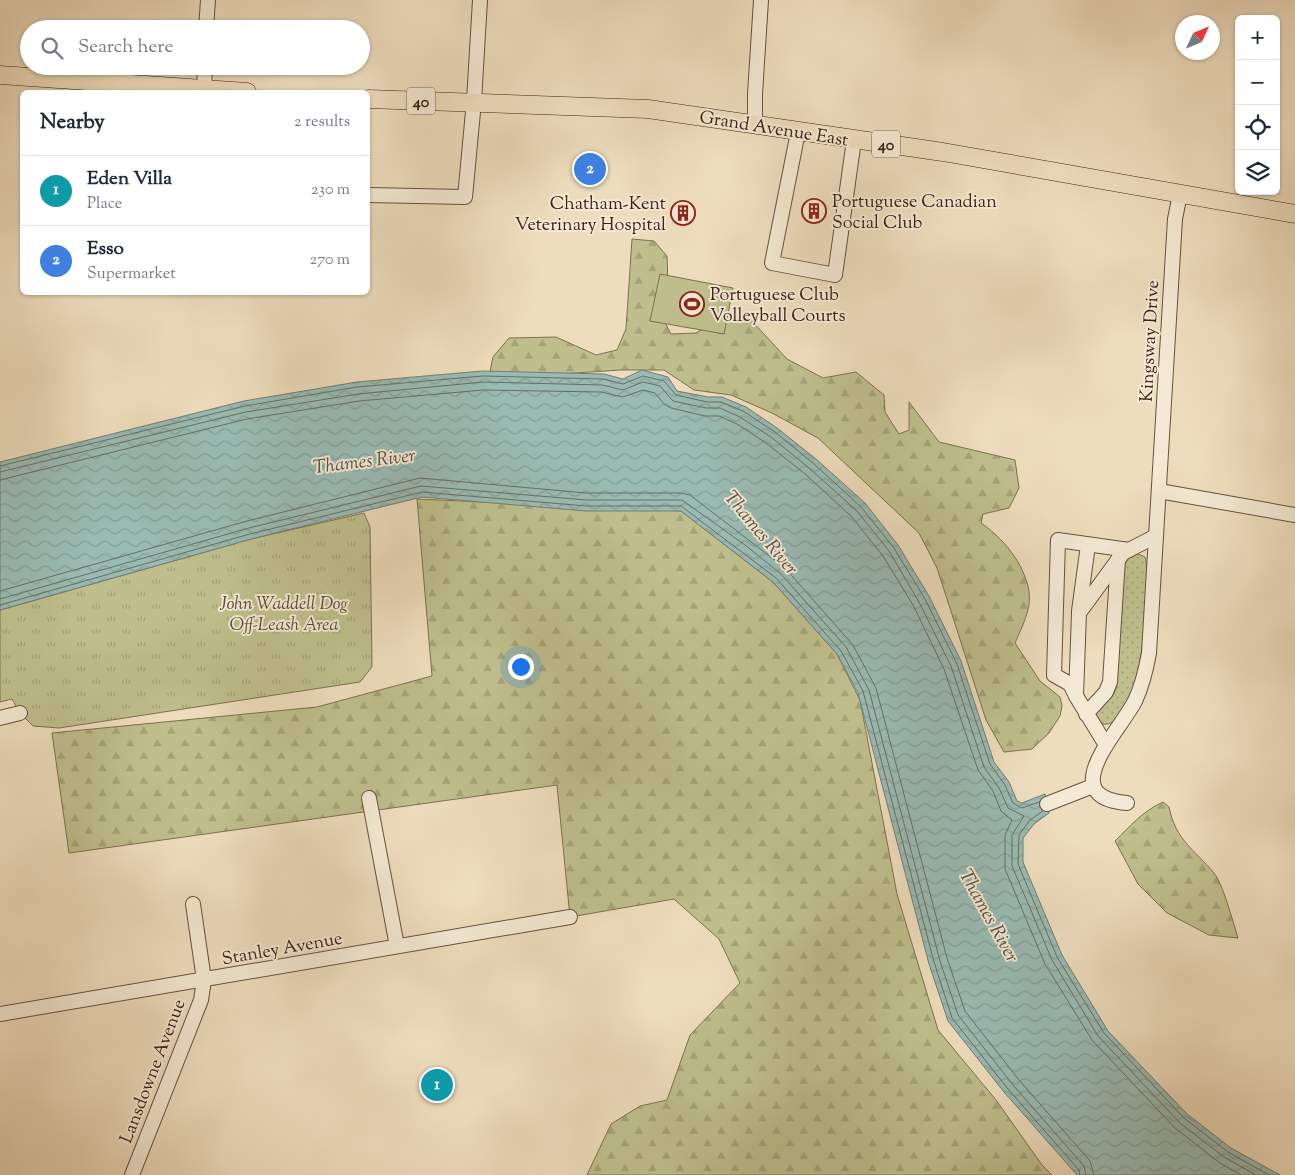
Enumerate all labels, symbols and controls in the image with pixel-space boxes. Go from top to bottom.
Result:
north arrow [1175,15,1220,60]
map controls [1235,15,1280,195]
button: + [1235,15,1280,60]
search box [20,20,370,75]
icon: search [38,34,66,62]
text: Search here [78,34,173,61]
button: − [1235,60,1280,105]
road number: 40 [407,88,435,114]
street label: Grand Avenue East [697,105,850,155]
button: locate [1235,105,1280,150]
text: Nearby [40,108,105,138]
text: 2 results [294,111,350,134]
road number: 40 [872,130,900,158]
pin: 2 [574,150,606,188]
button: layers [1235,150,1280,195]
text: Eden Villa [87,166,172,193]
text: 1 [53,179,59,202]
text: 230 m [311,179,350,202]
place label: Portuguese Canadian Social Club [832,190,997,237]
place label: Chatham-Kent Veterinary Hospital [515,192,666,239]
text: Place [87,193,122,216]
building icon: Portuguese Canadian Social Club [801,198,827,224]
building icon: Chatham-Kent Veterinary Hospital [670,200,696,226]
text: Esso [87,236,124,263]
text: 2 [52,249,60,272]
text: 270 m [310,249,350,272]
text: Supermarket [87,263,176,286]
street label: Kingsway Drive [1135,279,1167,403]
place label: Portuguese Club Volleyball Courts [710,283,846,330]
sports icon: Portuguese Club Volleyball Courts [679,291,705,317]
water label: Thames River [312,443,417,482]
water label: Thames River [717,486,804,582]
park label: John Waddell Dog Off-Leash Area [219,592,348,639]
your location [508,654,534,680]
water label: Thames River [951,865,1025,968]
street label: Stanley Avenue [220,927,345,973]
street label: Lansdowne Avenue [114,996,193,1148]
pin: 1 [421,1066,453,1104]

